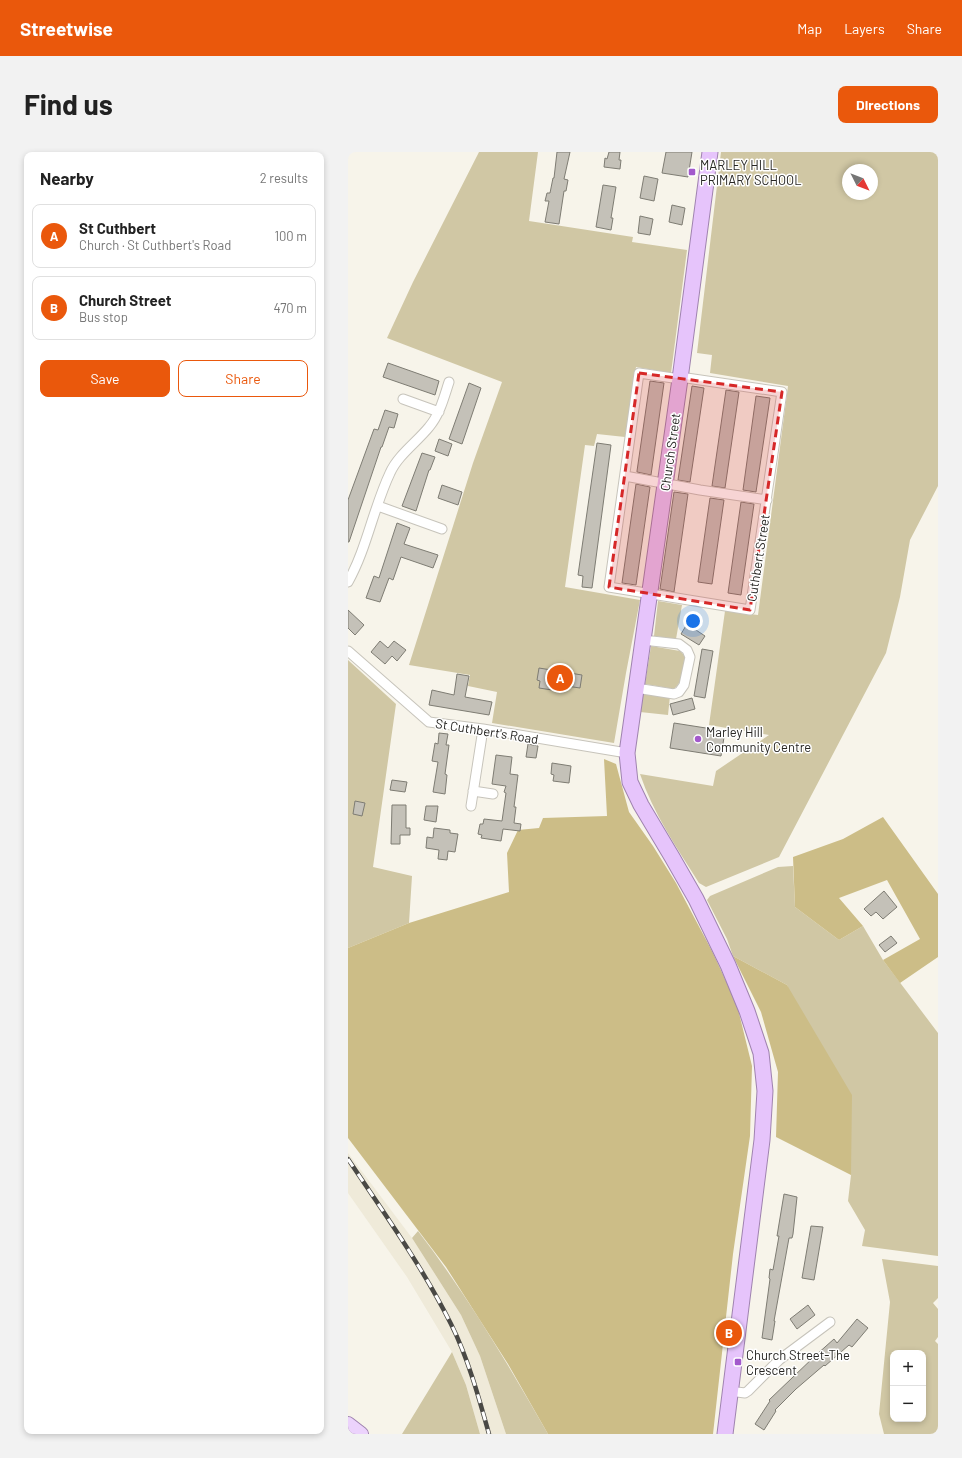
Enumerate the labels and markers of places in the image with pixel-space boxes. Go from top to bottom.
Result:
place label: MARLEY HILL PRIMARY SCHOOL [700,157,802,188]
marker: MARLEY HILL PRIMARY SCHOOL [687,167,697,177]
pin: A [547,663,573,693]
place label: Marley Hill Community Centre [706,724,811,755]
marker: Marley Hill Community Centre [693,734,703,744]
pin: B [716,1318,742,1348]
place label: Church Street-The Crescent [746,1347,850,1378]
marker: Church Street-The Crescent [733,1357,743,1367]

